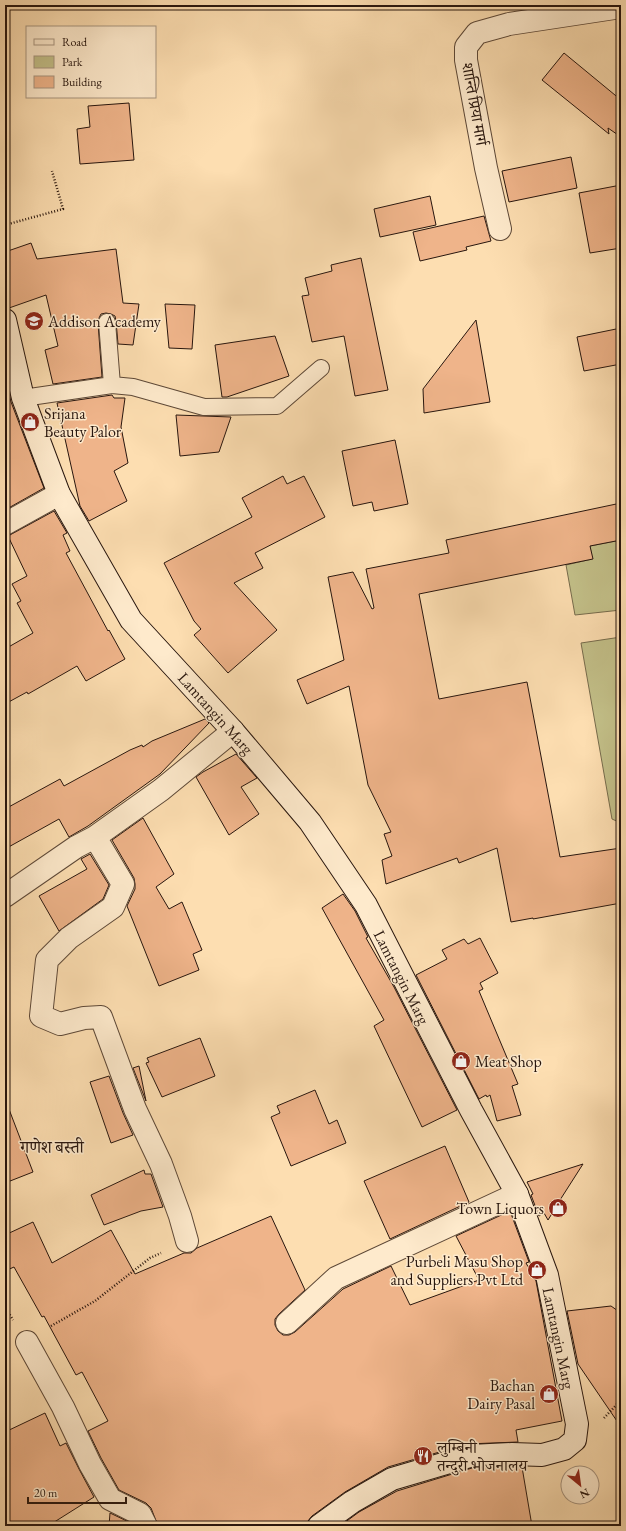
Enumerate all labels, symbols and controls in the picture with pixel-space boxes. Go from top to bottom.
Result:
legend [26,26,156,98]
text: Road [62,34,88,50]
text: Park [62,54,83,70]
street label: शान्ति प्रिया मार्ग [457,61,492,149]
text: Building [62,74,103,90]
school or university icon: Addison Academy [23,310,45,332]
place label: Addison Academy [47,311,162,332]
place label: Srijana Beauty Palor [44,403,122,442]
shop icon: Srijana Beauty Palor [19,411,41,433]
street label: Lamtangin Marg [173,668,259,760]
street label: Lamtangin Marg [369,926,435,1029]
shop icon: Meat Shop [450,1050,472,1072]
place label: Meat Shop [475,1051,542,1072]
district label: गणेश बस्ती [19,1136,85,1158]
shop icon: Town Liquors [547,1197,569,1219]
place label: Town Liquors [456,1198,544,1219]
place label: Purbeli Masu Shop and Suppliers Pvt Ltd [390,1251,524,1290]
shop icon: Purbeli Masu Shop and Suppliers Pvt Ltd [526,1259,548,1281]
street label: Lamtangin Marg [537,1285,580,1392]
place label: Bachan Dairy Pasal [467,1375,536,1414]
shop icon: Bachan Dairy Pasal [538,1383,560,1405]
place label: लुम्बिनी तन्दुरी भोजनालय [436,1437,528,1476]
restaurant icon: लुम्बिनी तन्दुरी भोजनालय [412,1445,434,1467]
north arrow [560,1465,600,1505]
scale bar [28,1479,126,1505]
text: 20 m [34,1485,58,1501]
text: N [577,1485,592,1502]

